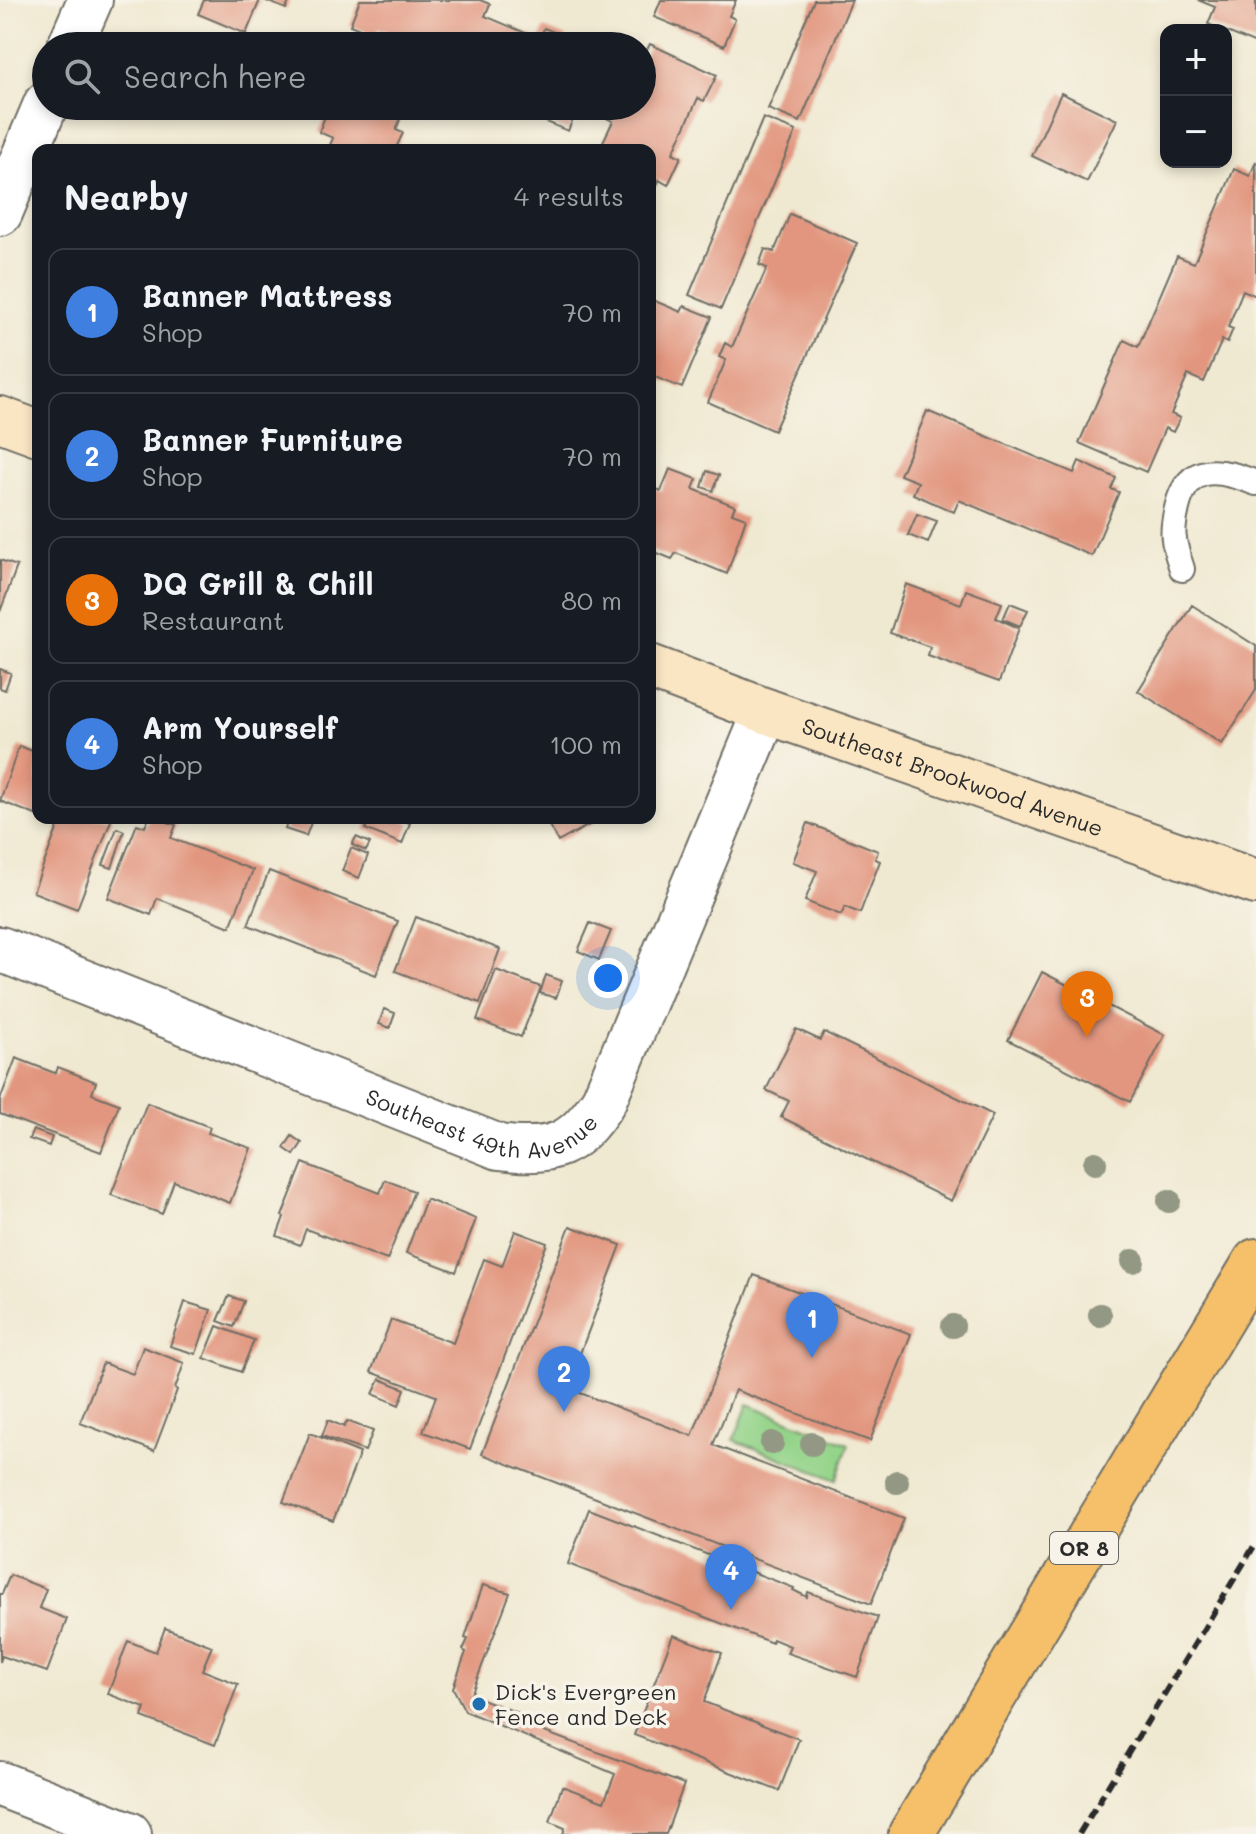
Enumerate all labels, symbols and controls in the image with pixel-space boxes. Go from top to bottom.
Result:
map controls [1160,24,1232,168]
button: + [1160,24,1232,96]
search box [32,32,656,120]
icon: search [60,54,104,98]
text: Search here [124,56,307,96]
button: − [1160,96,1232,168]
text: Nearby [64,174,189,219]
text: 4 results [514,179,624,213]
text: Banner Mattress [142,275,392,315]
text: 1 [86,295,98,329]
text: 70 m [562,295,622,329]
text: Shop [142,315,203,349]
text: Banner Furniture [142,419,403,459]
text: 2 [85,439,99,473]
text: 70 m [562,439,622,473]
text: Shop [142,459,203,493]
text: DQ Grill & Chill [142,563,374,603]
text: 3 [84,583,100,617]
text: 80 m [561,583,622,617]
text: Restaurant [142,603,284,637]
text: Arm Yourself [142,707,338,747]
street label: Southeast Brookwood Avenue [798,710,1107,842]
text: 4 [84,727,100,761]
text: 100 m [549,727,622,761]
text: Shop [142,747,203,781]
your location [588,958,628,998]
pin: 3 [1061,971,1113,1037]
street label: Southeast 49th Avenue [362,1081,603,1164]
pin: 1 [786,1292,838,1358]
pin: 2 [538,1346,590,1412]
road number: OR 8 [1050,1532,1118,1564]
pin: 4 [705,1544,757,1610]
place label: Dick's Evergreen Fence and Deck [495,1677,676,1731]
marker: Dick's Evergreen Fence and Deck [470,1695,488,1713]

